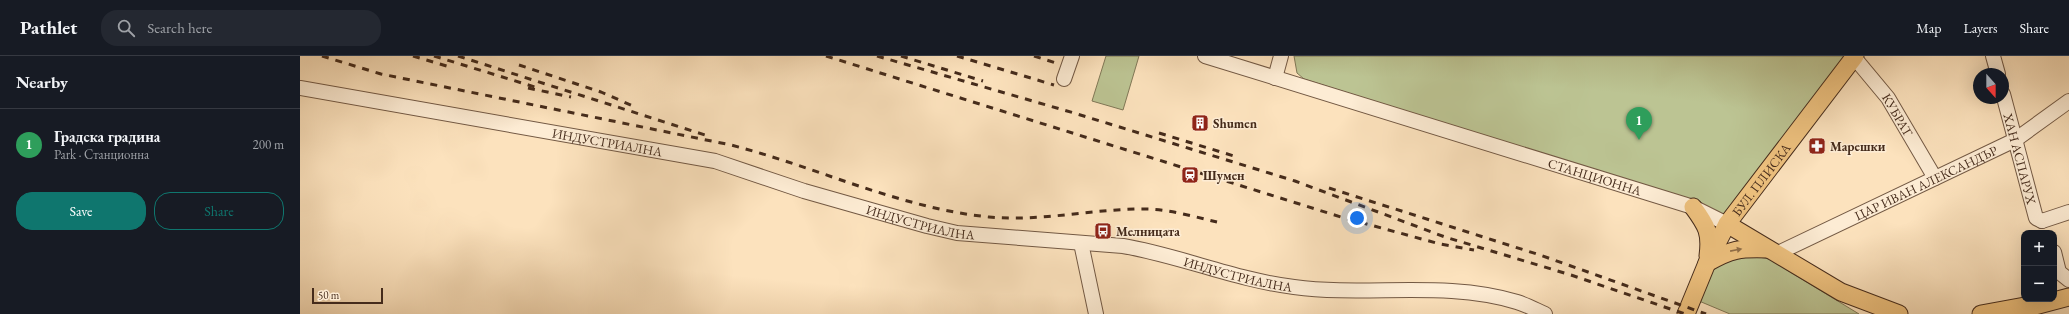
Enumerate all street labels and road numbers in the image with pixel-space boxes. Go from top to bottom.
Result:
street label: КУБРАТ [1879,90,1917,139]
street label: ХАН АСПАРУХ [2000,110,2041,207]
street label: ИНДУСТРИАЛНА [551,124,665,160]
street label: БУЛ. ПЛИСКА [1728,139,1795,219]
street label: ЦАР ИВАН АЛЕКСАНДЪР [1852,141,2000,224]
street label: СТАНЦИОННА [1546,154,1645,199]
street label: ИНДУСТРИАЛНА [864,201,976,243]
street label: ИНДУСТРИАЛНА [1182,252,1294,295]

